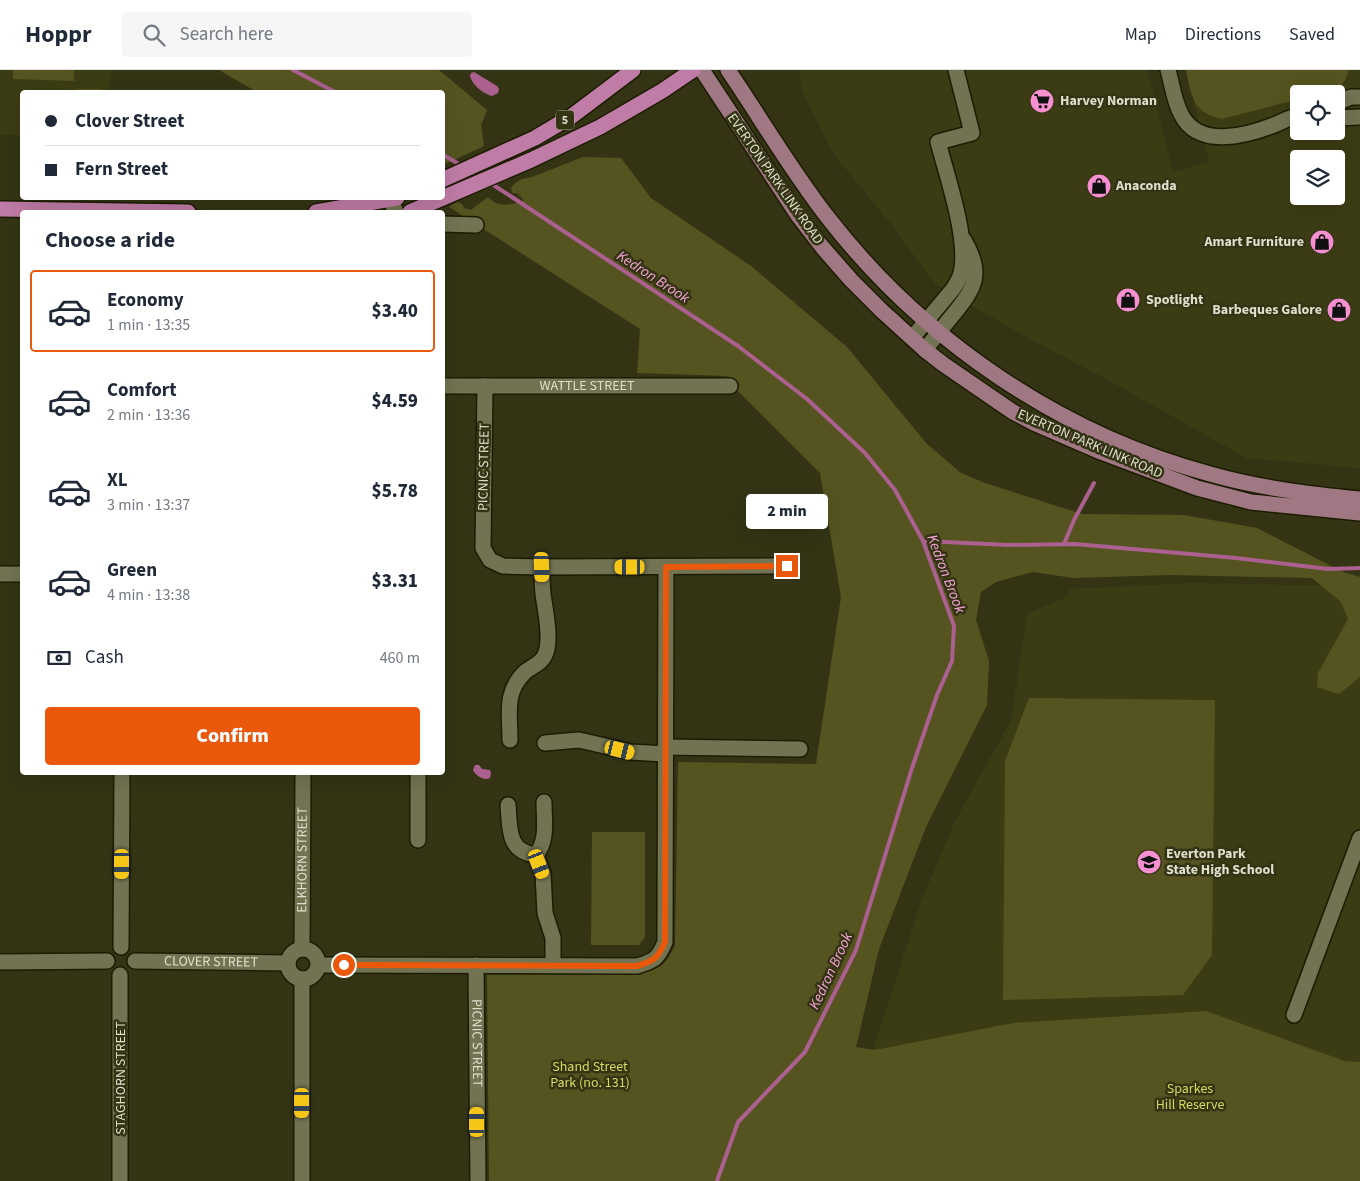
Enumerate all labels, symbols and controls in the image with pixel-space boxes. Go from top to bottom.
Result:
search box [122,12,472,57]
text: Hoppr [25,17,92,52]
icon: search [140,21,168,49]
text: Search here [180,21,273,48]
text: Map [1125,22,1157,47]
text: Directions [1185,22,1261,47]
text: Saved [1289,22,1335,47]
map controls [1290,85,1345,205]
button: locate [1290,85,1345,140]
supermarket icon: Harvey Norman [1029,88,1055,114]
place label: Harvey Norman [1060,91,1157,111]
text: Clover Street [75,108,184,135]
road number: 5 [556,110,574,130]
street label: EVERTON PARK LINK ROAD [722,110,828,248]
button: layers [1290,150,1345,205]
text: Fern Street [75,156,168,183]
shop icon: Anaconda [1086,173,1112,199]
place label: Anaconda [1115,176,1177,196]
text: Choose a ride [45,224,175,256]
shop icon: Amart Furniture [1309,229,1335,255]
place label: Amart Furniture [1203,232,1304,252]
water label: Kedron Brook [612,246,694,309]
text: Economy [107,287,184,314]
shop icon: Spotlight [1115,287,1141,313]
icon: car [47,289,92,334]
place label: Spotlight [1146,290,1204,310]
shop icon: Barbeques Galore [1326,297,1352,323]
text: $3.40 [372,298,418,325]
place label: Barbeques Galore [1212,300,1322,320]
text: 1 min · 13:35 [107,314,190,336]
street label: WATTLE STREET [540,376,635,396]
text: Comfort [107,377,177,404]
icon: car [47,379,92,424]
text: $4.59 [372,388,418,415]
text: 2 min · 13:36 [107,404,190,426]
street label: EVERTON PARK LINK ROAD [1014,404,1166,484]
street label: PICNIC STREET [473,422,495,511]
text: XL [107,467,128,494]
icon: car [47,469,92,514]
text: $5.78 [372,478,418,505]
text: 3 min · 13:37 [107,494,190,516]
callout: 2 min [746,494,828,528]
text: 2 min [767,500,807,522]
water label: Kedron Brook [921,531,971,617]
car [533,552,550,582]
route end [776,555,798,577]
text: Green [107,557,157,584]
icon: car [47,559,92,604]
car [615,560,645,575]
text: $3.31 [372,568,418,595]
text: 4 min · 13:38 [107,584,190,606]
icon: cash [45,644,73,672]
text: Cash [85,644,124,671]
text: 460 m [380,647,420,669]
button: Confirm [45,707,420,765]
car [603,739,636,761]
street label: ELKHORN STREET [292,807,313,913]
place label: Everton Park State High School [1166,844,1274,880]
car [526,847,551,881]
car [114,849,129,879]
school or university icon: Everton Park State High School [1136,849,1162,875]
water label: Kedron Brook [804,928,858,1013]
street label: CLOVER STREET [164,951,259,973]
route start [333,954,355,976]
street label: PICNIC STREET [466,999,487,1088]
street label: STAGHORN STREET [111,1021,131,1135]
park label: Shand Street Park (no. 131) [550,1057,630,1093]
park label: Sparkes Hill Reserve [1156,1079,1224,1115]
car [294,1088,309,1118]
car [469,1107,484,1137]

